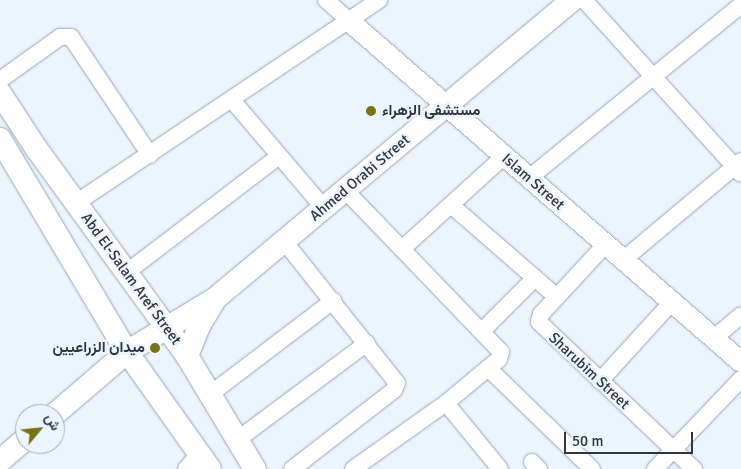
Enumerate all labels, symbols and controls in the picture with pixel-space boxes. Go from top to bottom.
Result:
place label: مستشفى الزهراء [382,102,481,120]
marker: مستشفى الزهراء [364,104,378,118]
street label: Ahmed Orabi Street [306,131,414,225]
street label: Islam Street [498,150,568,214]
street label: Abd El-Salam Aref Street [77,209,185,349]
street label: Sharubim Street [545,329,633,413]
place label: ميدان الزراعيين [52,339,145,357]
marker: ميدان الزراعيين [149,342,161,354]
north arrow [15,404,65,454]
text: ش [41,411,64,434]
scale bar [566,422,695,454]
text: 50 m [572,432,603,450]

